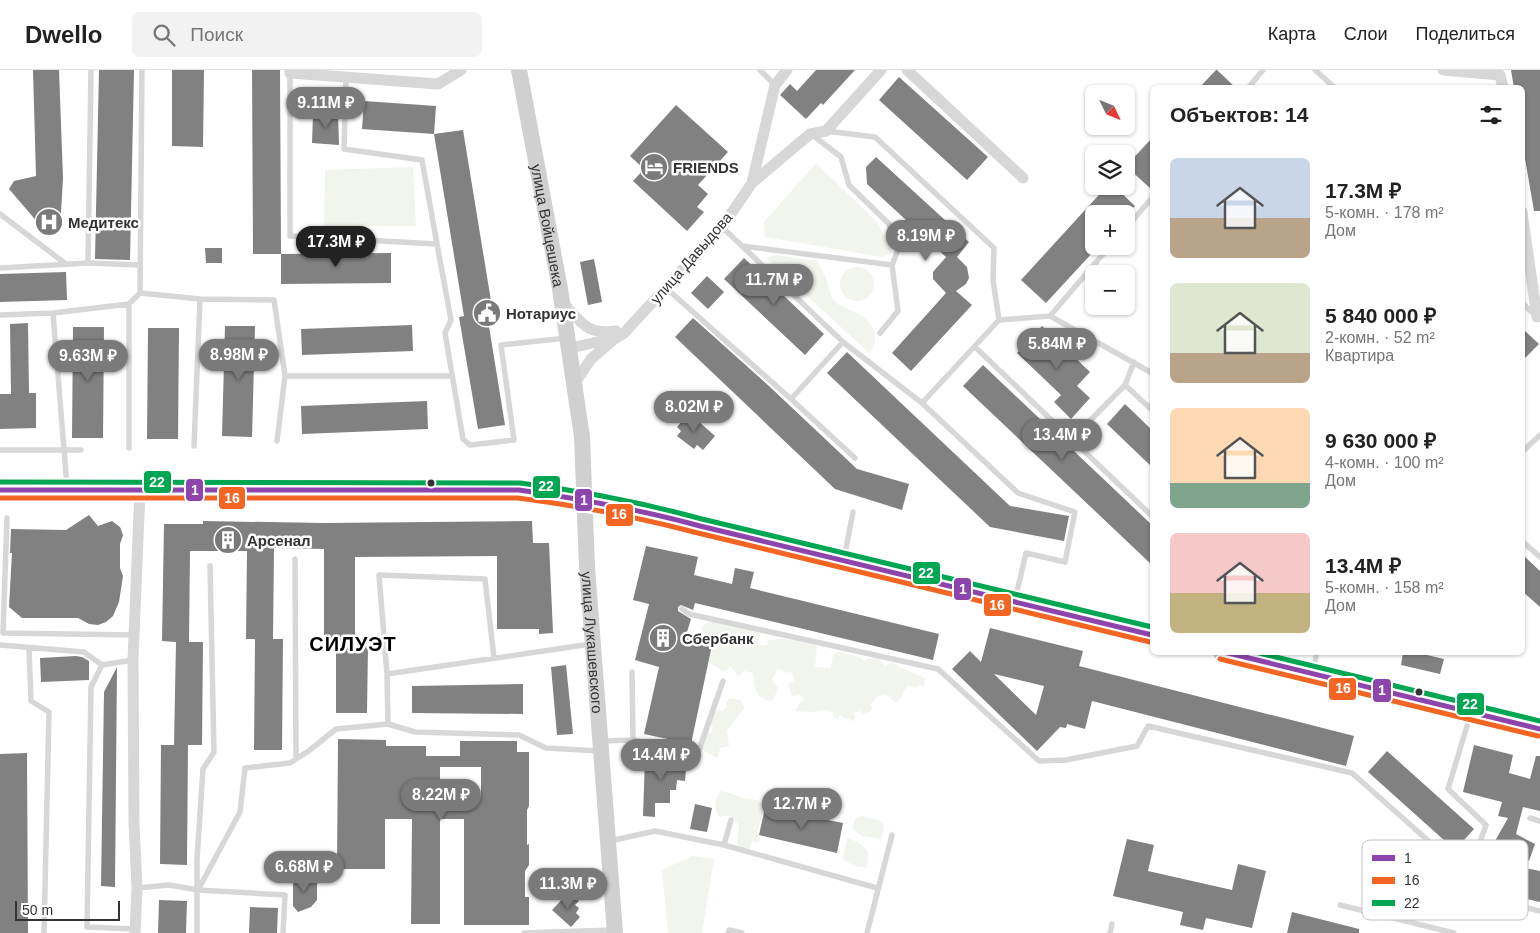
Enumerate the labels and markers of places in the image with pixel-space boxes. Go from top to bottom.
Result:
pin: 9.11M ₽ [280,87,372,129]
hotel icon: FRIENDS [639,152,669,182]
place label: FRIENDS [673,159,739,176]
hospital icon: Медитекс [34,207,64,237]
place label: Медитекс [68,214,139,231]
pin: 8.19M ₽ [880,220,972,262]
pin: 17.3M ₽ [290,226,382,268]
pin: 11.7M ₽ [728,264,820,306]
public building icon: Нотариус [472,298,502,328]
place label: Нотариус [506,305,576,322]
pin: 5.84M ₽ [1011,328,1103,370]
pin: 8.98M ₽ [193,338,285,381]
pin: 9.63M ₽ [42,340,134,382]
pin: 8.02M ₽ [648,390,740,433]
pin: 13.4M ₽ [1016,418,1108,461]
unlabelled marker [426,478,436,488]
building icon: Арсенал [213,525,243,555]
place label: Арсенал [247,532,311,549]
building icon: Сбербанк [648,623,678,653]
place label: Сбербанк [682,630,754,647]
unlabelled marker [1414,687,1424,697]
pin: 14.4M ₽ [615,738,707,781]
pin: 8.22M ₽ [395,778,487,821]
pin: 12.7M ₽ [756,788,848,830]
pin: 6.68M ₽ [258,850,350,893]
pin: 11.3M ₽ [522,868,614,910]

